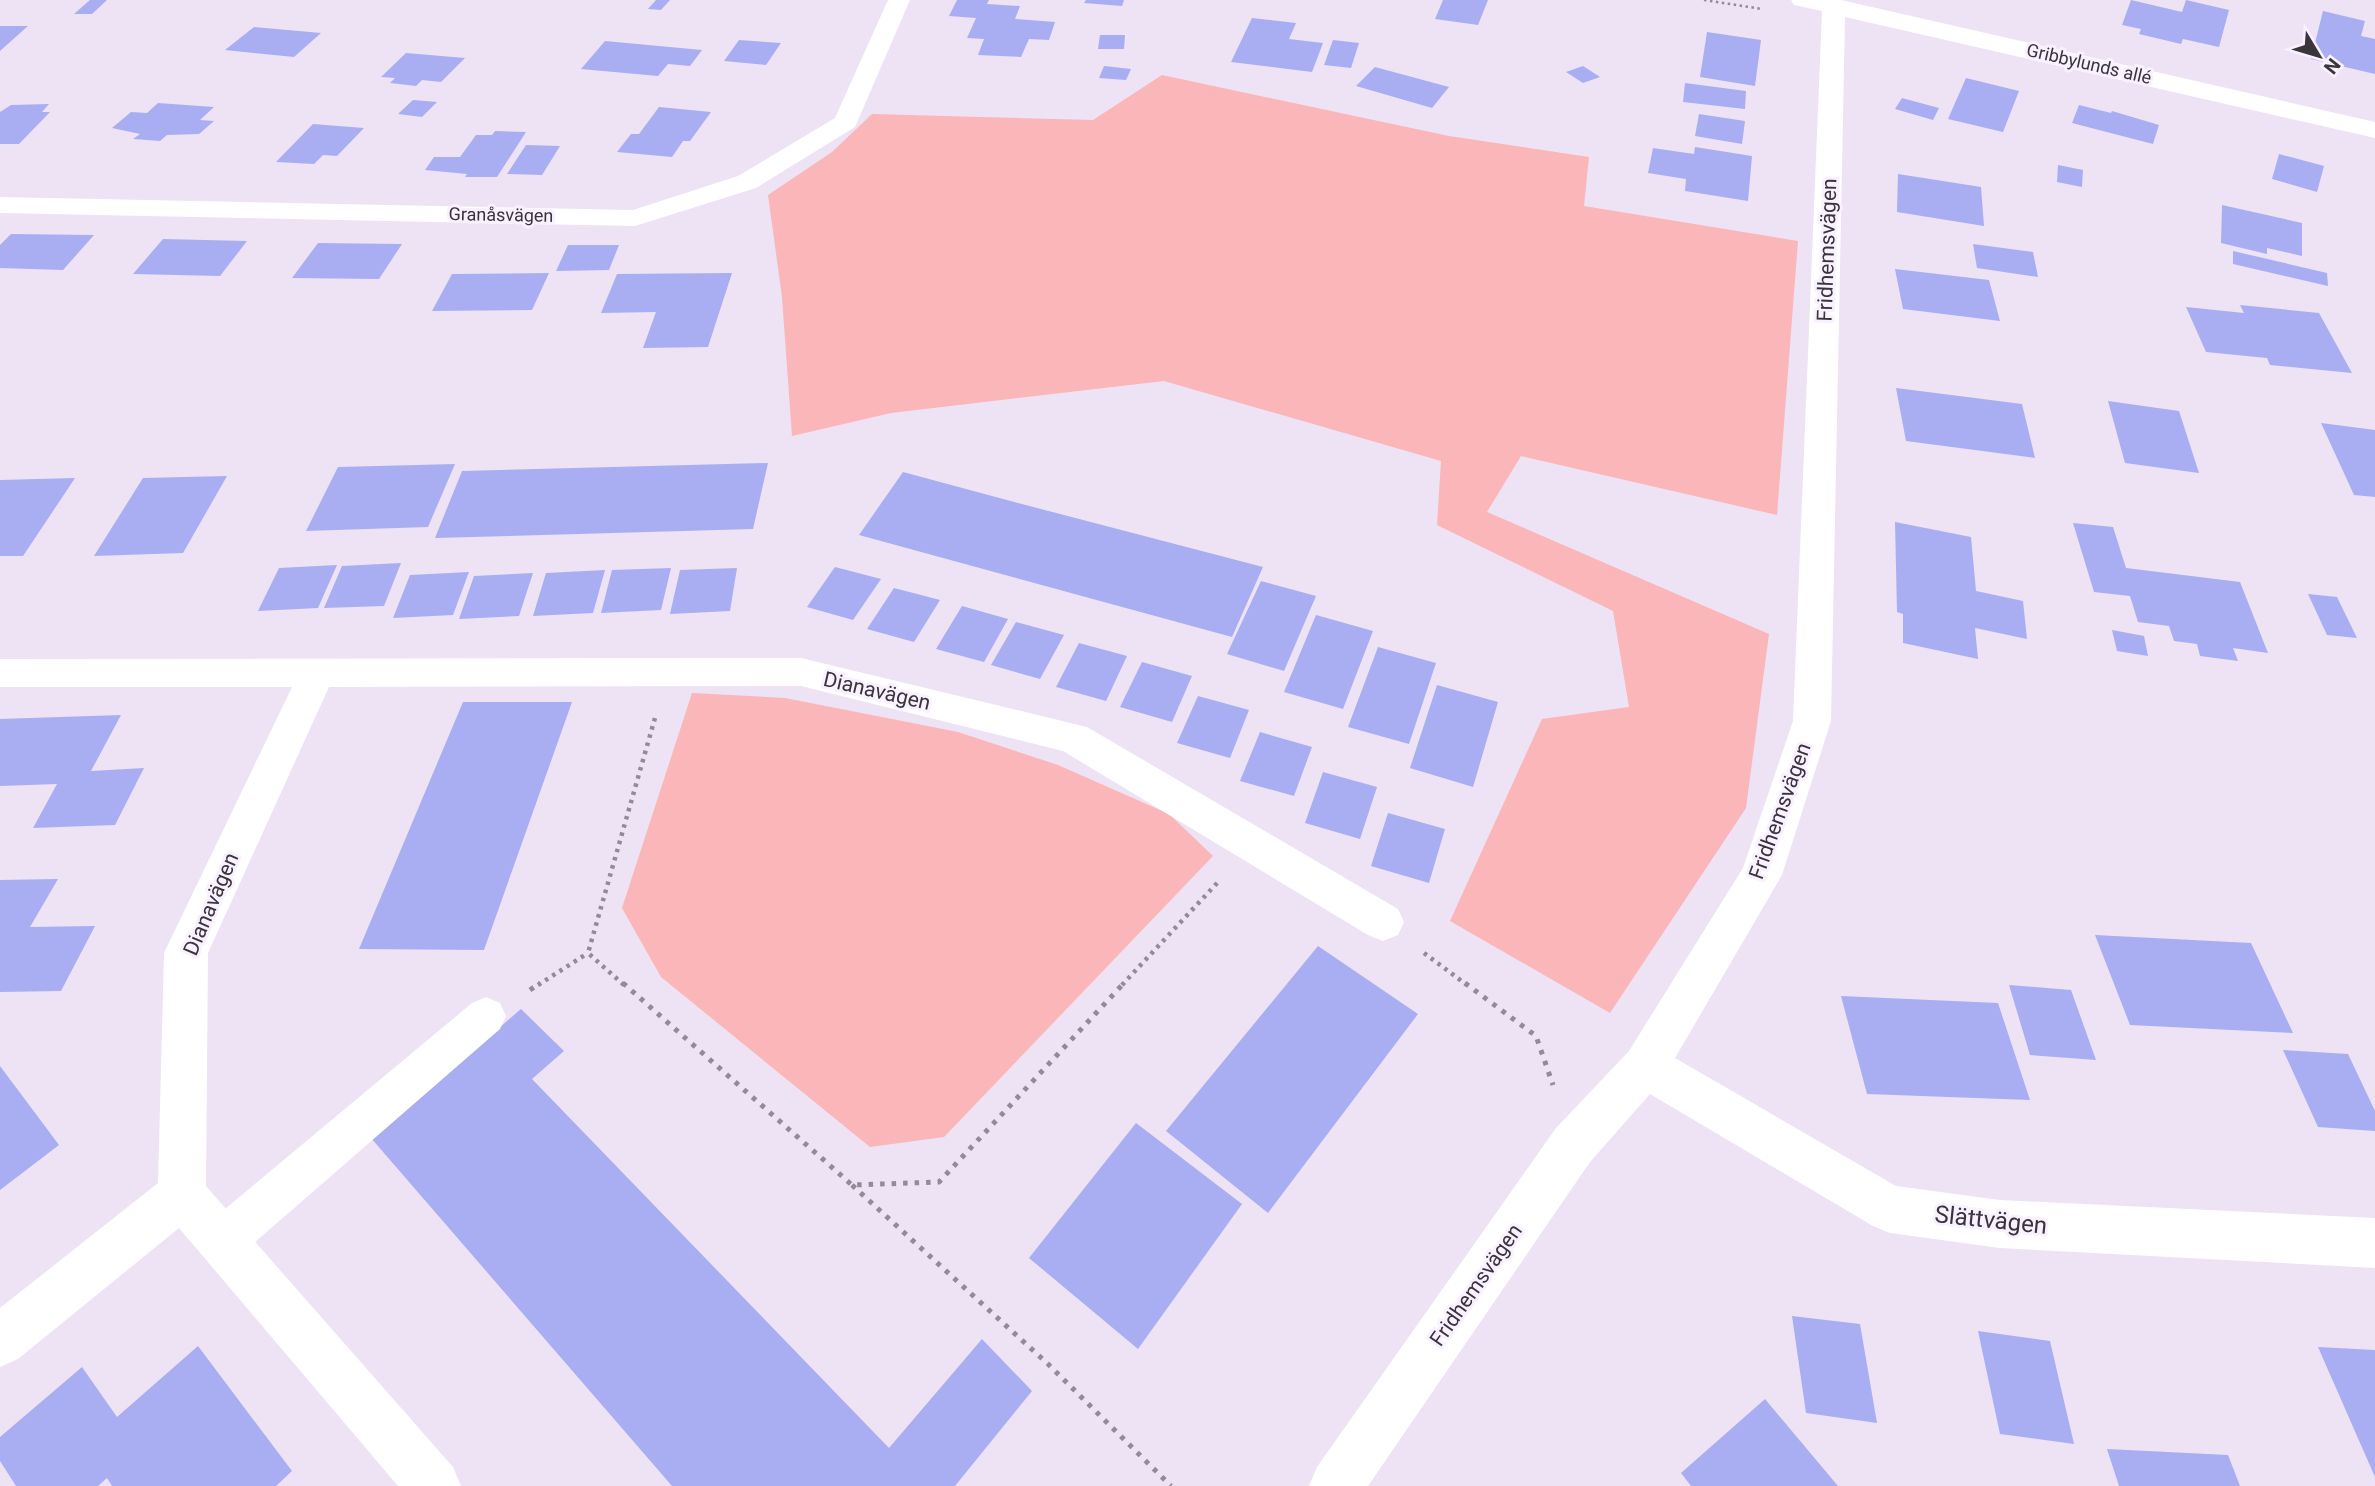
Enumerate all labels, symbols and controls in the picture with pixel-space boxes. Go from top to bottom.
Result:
north arrow [2284,21,2354,91]
street label: Gribbylunds allé [2025,39,2154,88]
text: N [2319,54,2345,79]
street label: Fridhemsvägen [1813,178,1841,322]
street label: Granåsvägen [448,203,554,226]
street label: Dianavägen [821,667,933,715]
street label: Fridhemsvägen [1744,740,1816,882]
street label: Dianavägen [179,849,243,959]
street label: Slättvägen [1933,1200,2049,1240]
street label: Fridhemsvägen [1425,1219,1527,1351]

